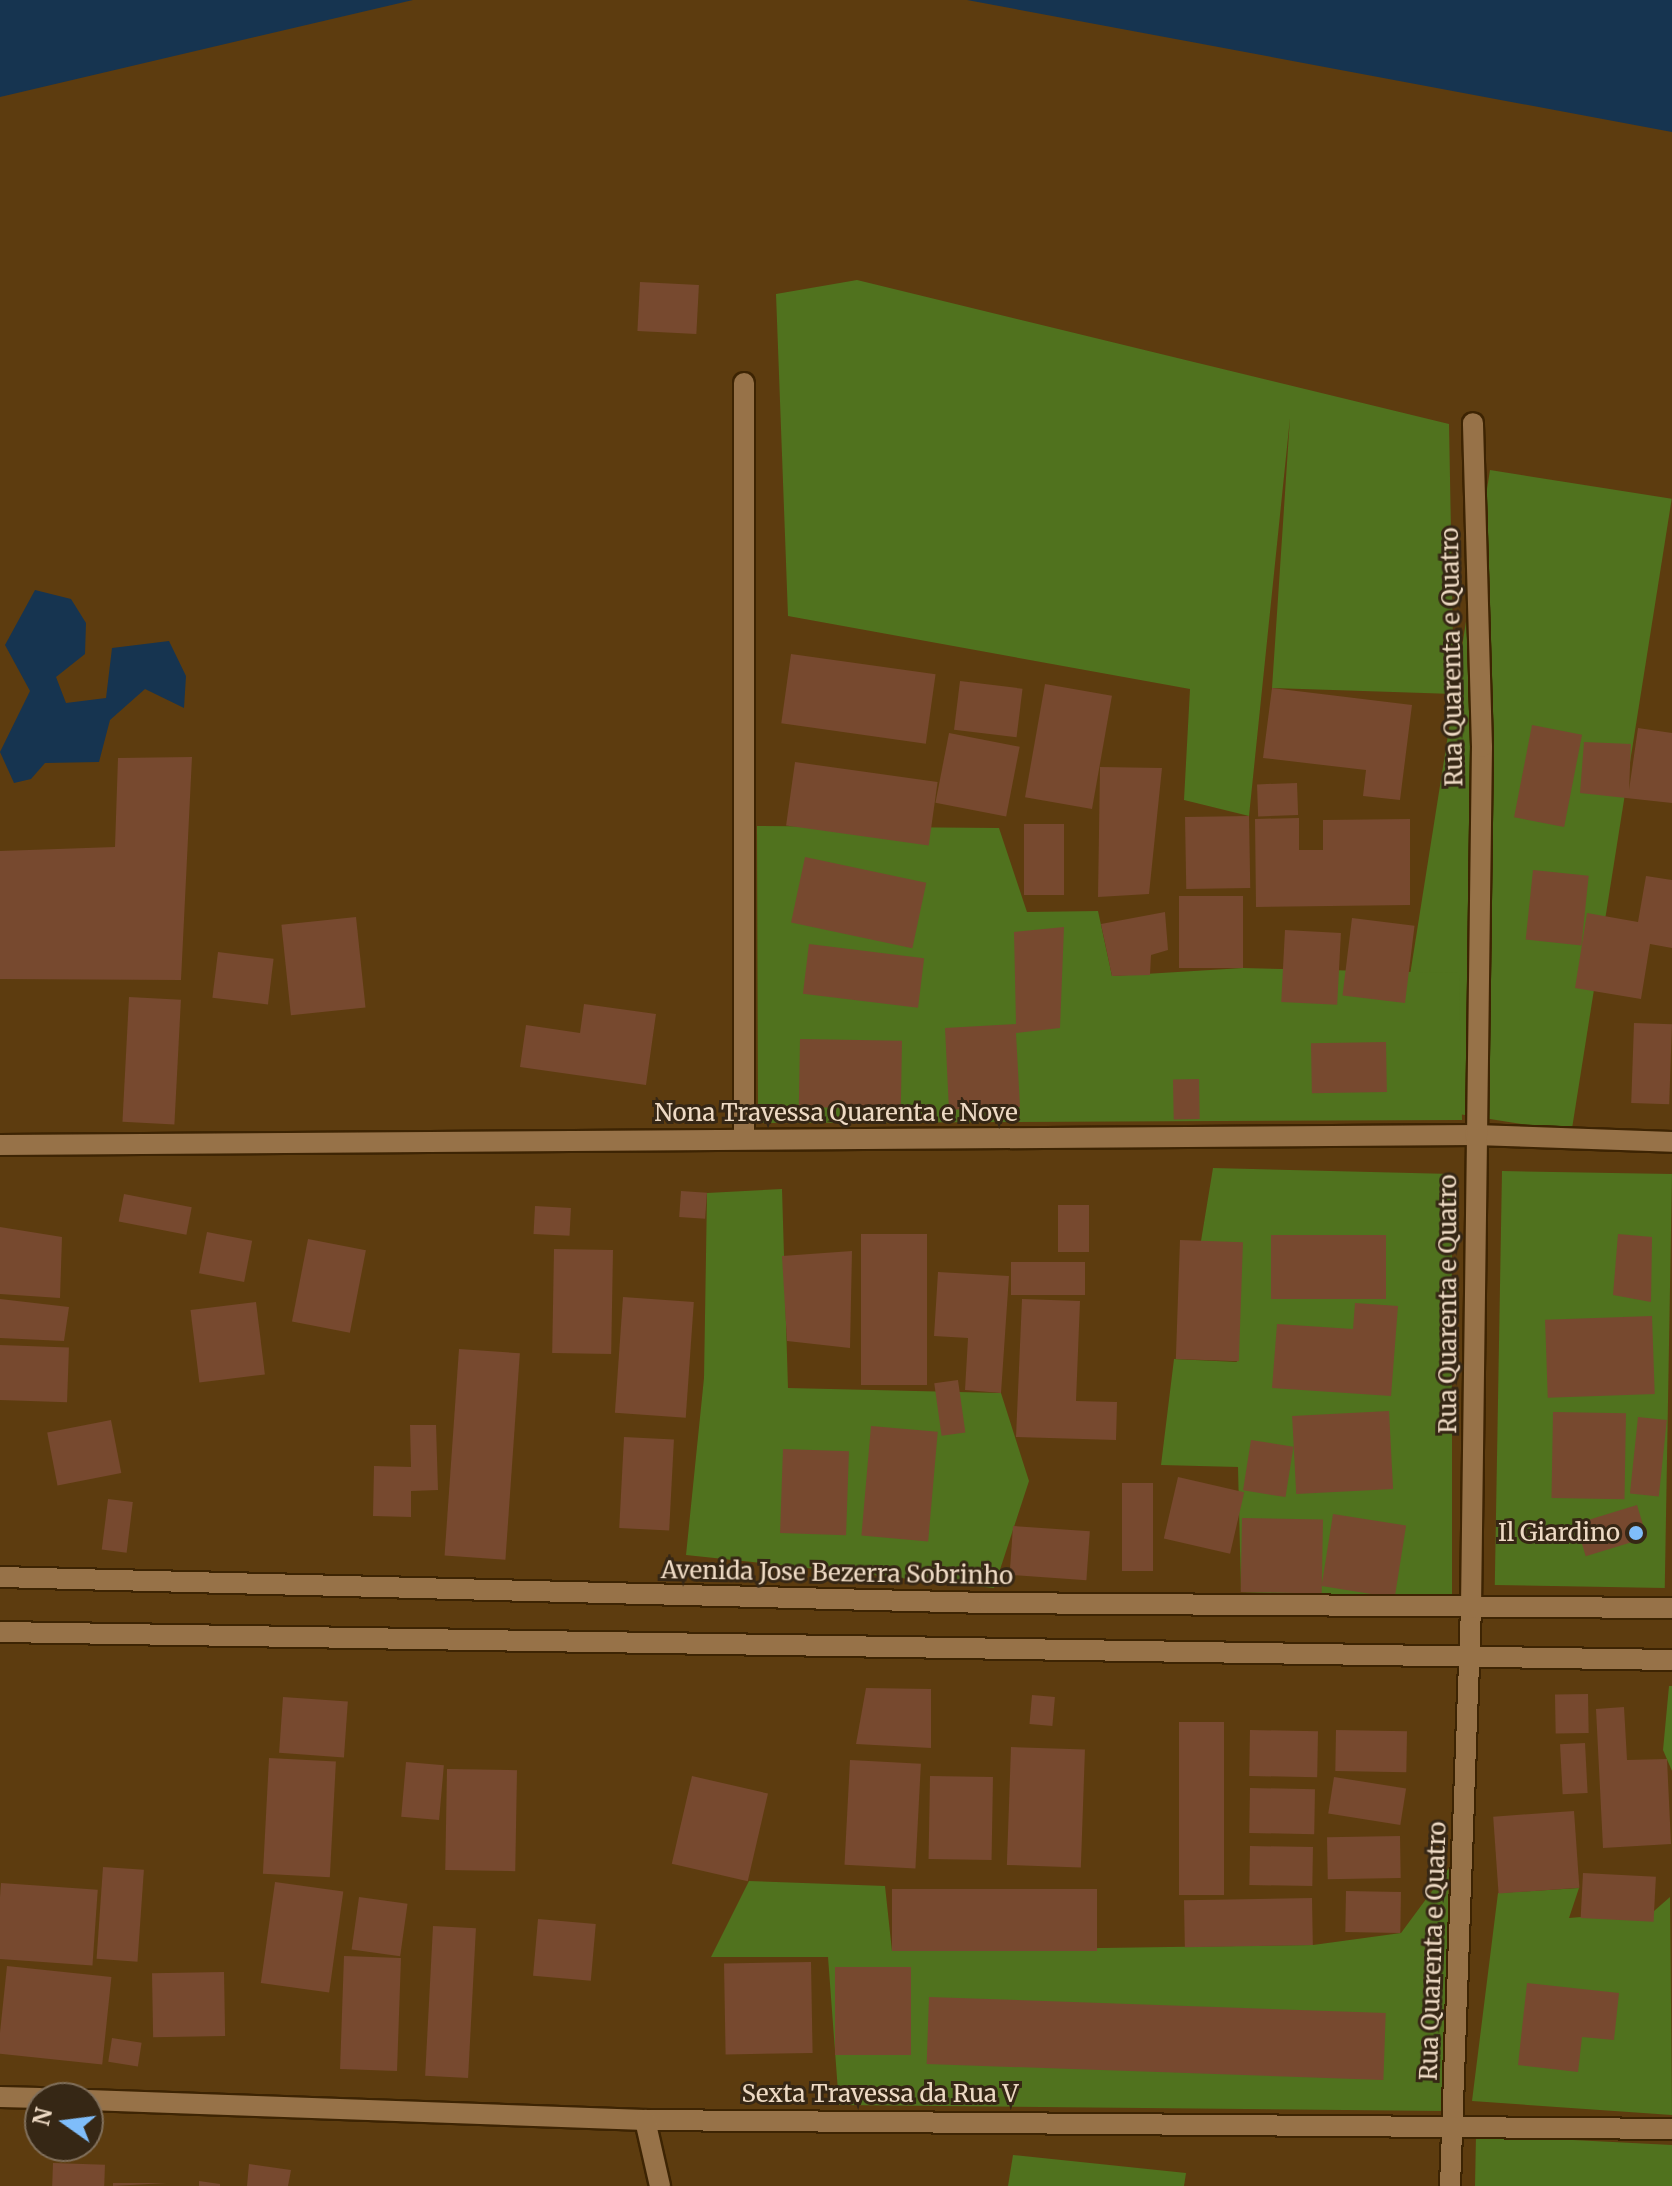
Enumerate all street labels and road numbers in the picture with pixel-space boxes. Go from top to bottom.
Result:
street label: Rua Quarenta e Quatro [1435,527,1469,787]
street label: Nona Travessa Quarenta e Nove [654,1099,1018,1127]
street label: Rua Quarenta e Quatro [1434,1174,1462,1434]
street label: Avenida Jose Bezerra Sobrinho [661,1556,1013,1590]
street label: Rua Quarenta e Quatro [1414,1821,1452,2081]
street label: Sexta Travessa da Rua V [741,2080,1019,2108]

